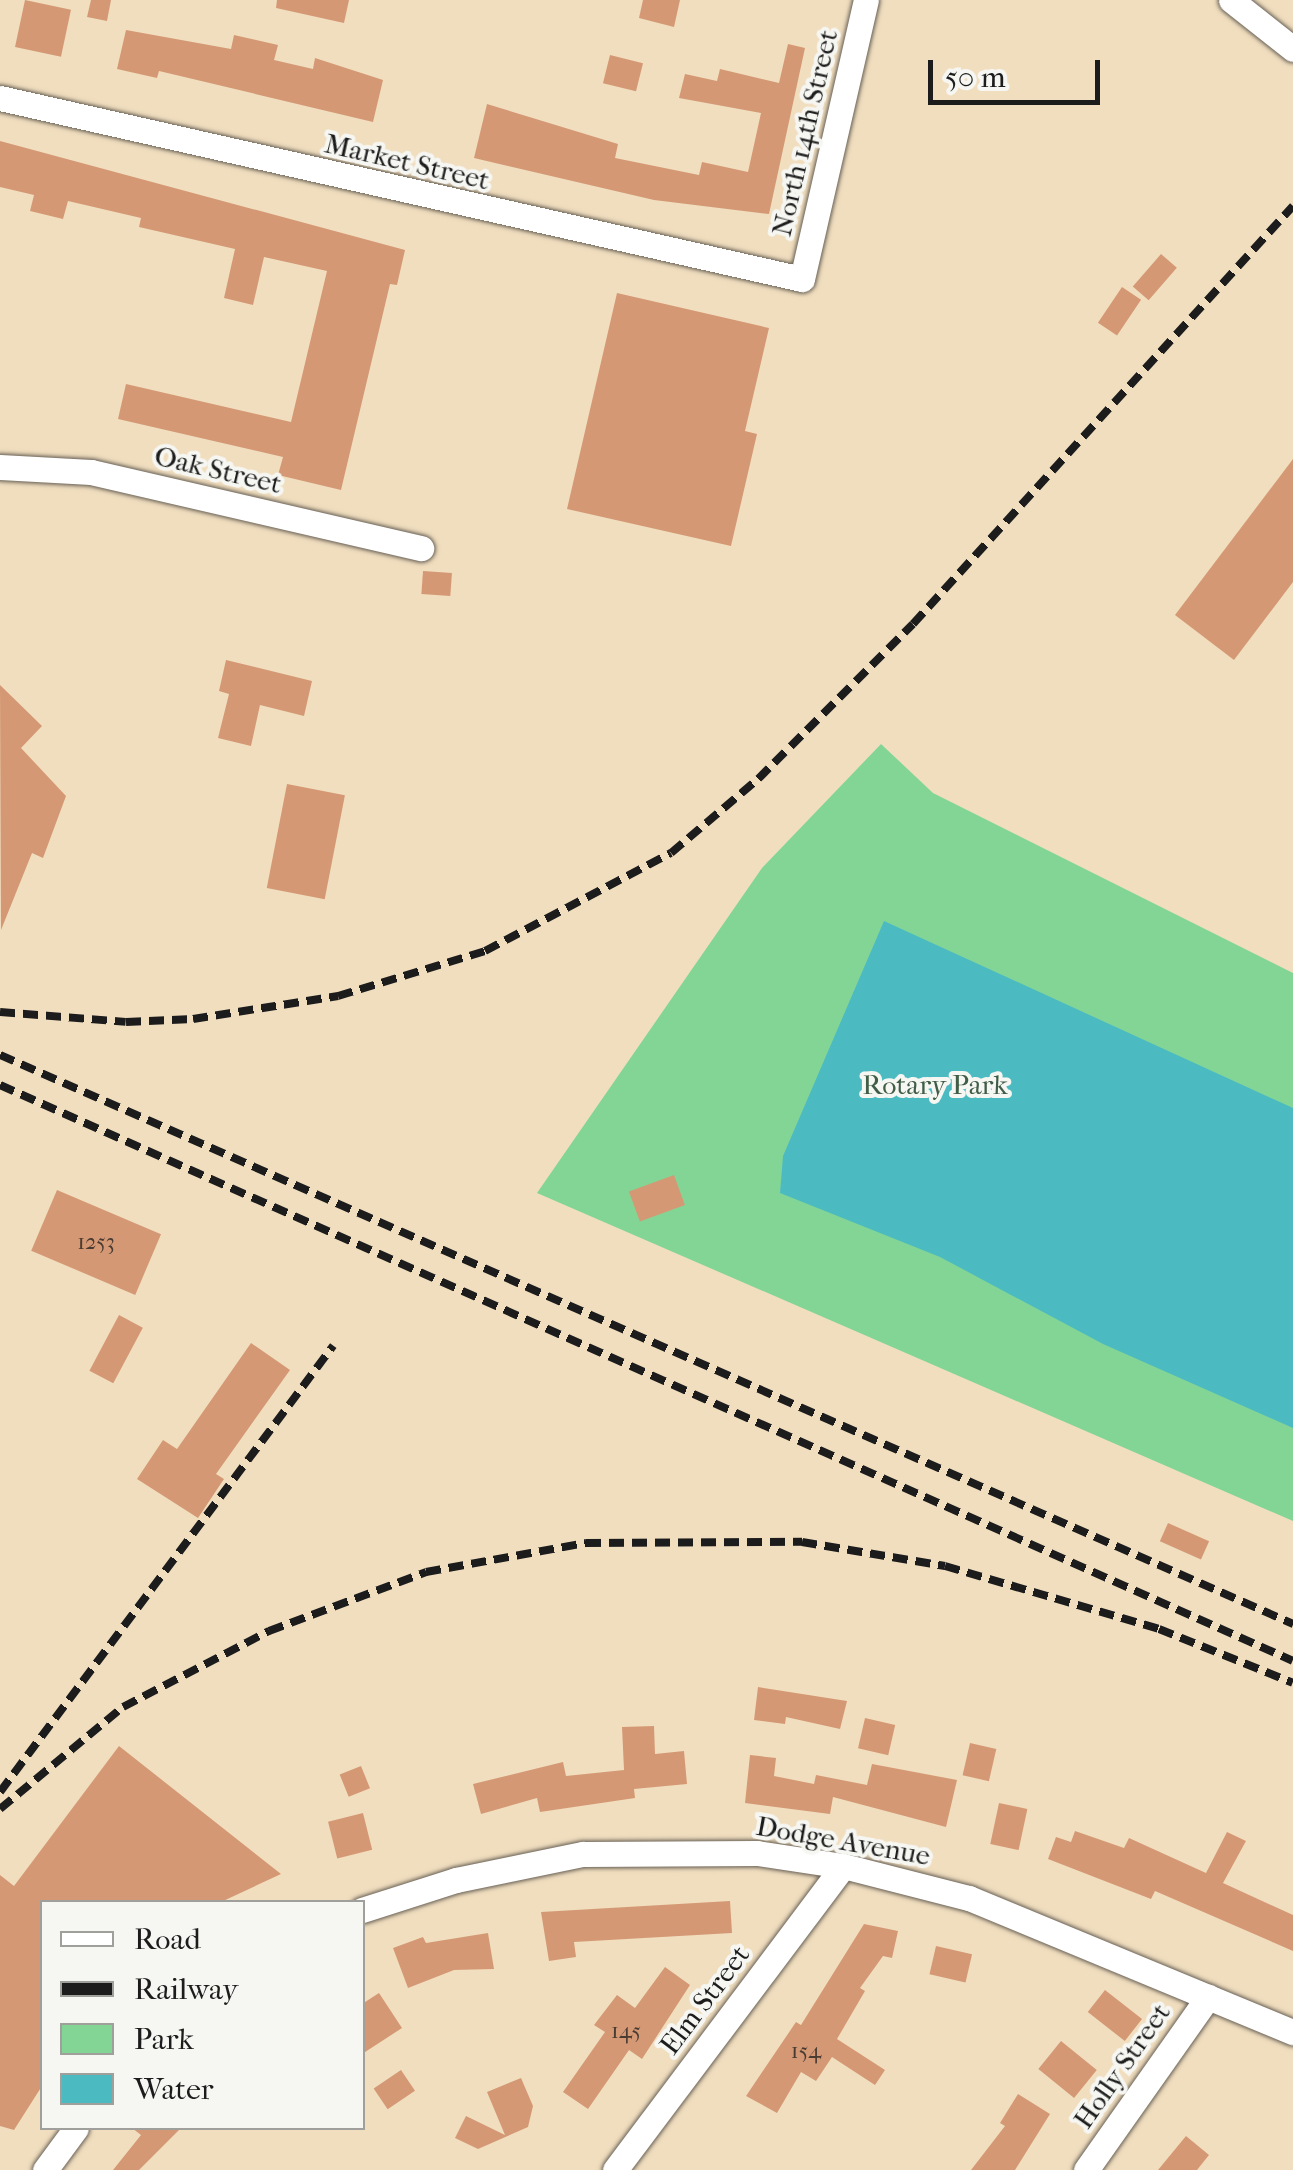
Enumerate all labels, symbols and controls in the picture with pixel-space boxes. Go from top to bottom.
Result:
street label: North 14th Street [765,27,845,239]
scale bar [933,40,1106,102]
text: 50 m [945,60,1006,95]
street label: Market Street [321,127,493,197]
street label: Oak Street [151,439,285,501]
park label: Rotary Park [862,1068,1008,1102]
house number: 1253 [77,1230,115,1256]
street label: Dodge Avenue [753,1809,933,1873]
legend [40,1900,365,2130]
text: Road [134,1922,201,1957]
street label: Elm Street [653,1939,757,2061]
text: Railway [134,1972,238,2007]
street label: Holly Street [1067,1997,1177,2135]
house number: 145 [611,2019,641,2045]
text: Park [134,2022,194,2057]
house number: 154 [791,2039,821,2065]
text: Water [134,2072,214,2107]

